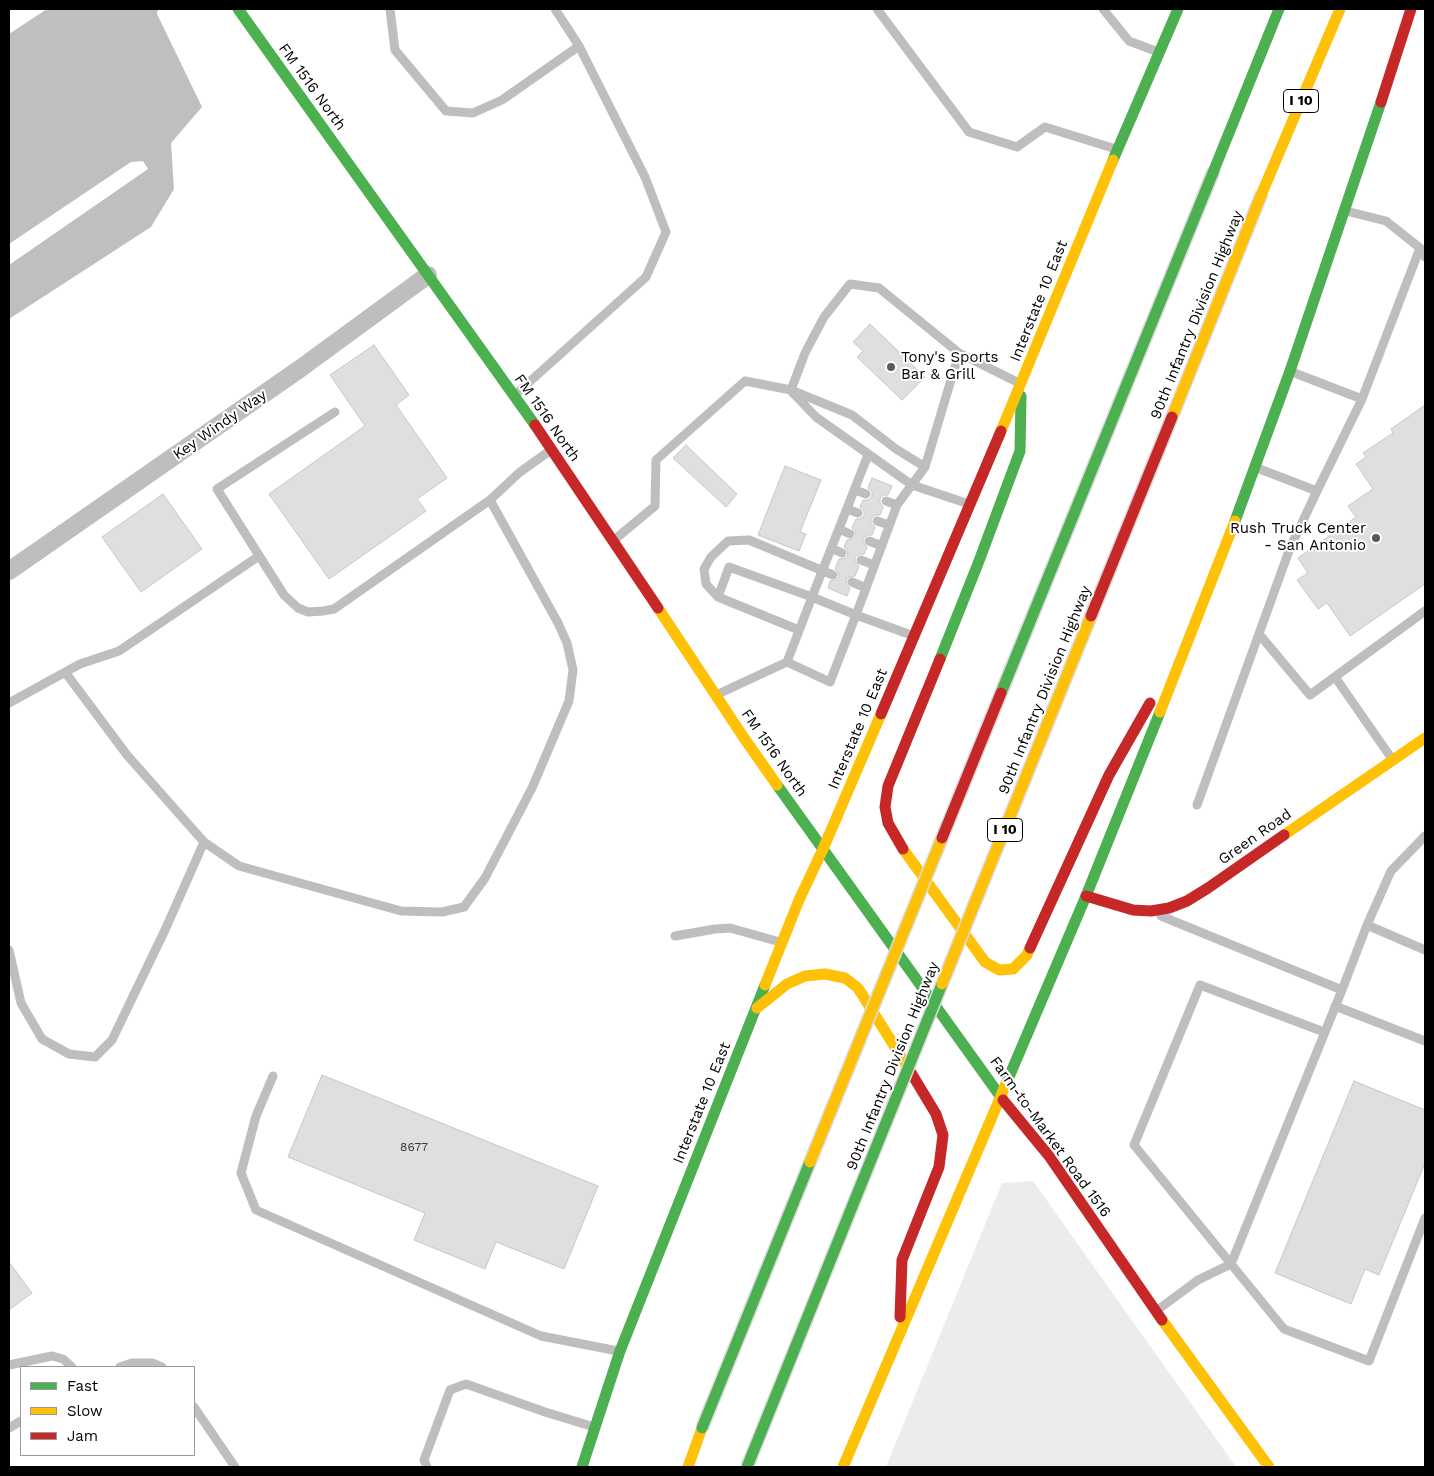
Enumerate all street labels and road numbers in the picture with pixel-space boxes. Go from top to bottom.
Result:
street label: FM 1516 North [274,40,350,134]
road number: I 10 [1284,90,1318,112]
street label: 90th Infantry Division Highway [1147,208,1247,422]
street label: Interstate 10 East [1006,238,1072,364]
street label: FM 1516 North [510,371,584,465]
street label: Key Windy Way [170,386,270,464]
street label: 90th Infantry Division Highway [995,583,1095,797]
street label: Interstate 10 East [824,666,892,792]
street label: FM 1516 North [737,706,811,800]
street label: Green Road [1215,805,1295,869]
road number: I 10 [988,818,1022,842]
street label: 90th Infantry Division Highway [843,959,943,1173]
street label: Interstate 10 East [669,1040,735,1166]
street label: Farm-to-Market Road 1516 [986,1053,1114,1221]

